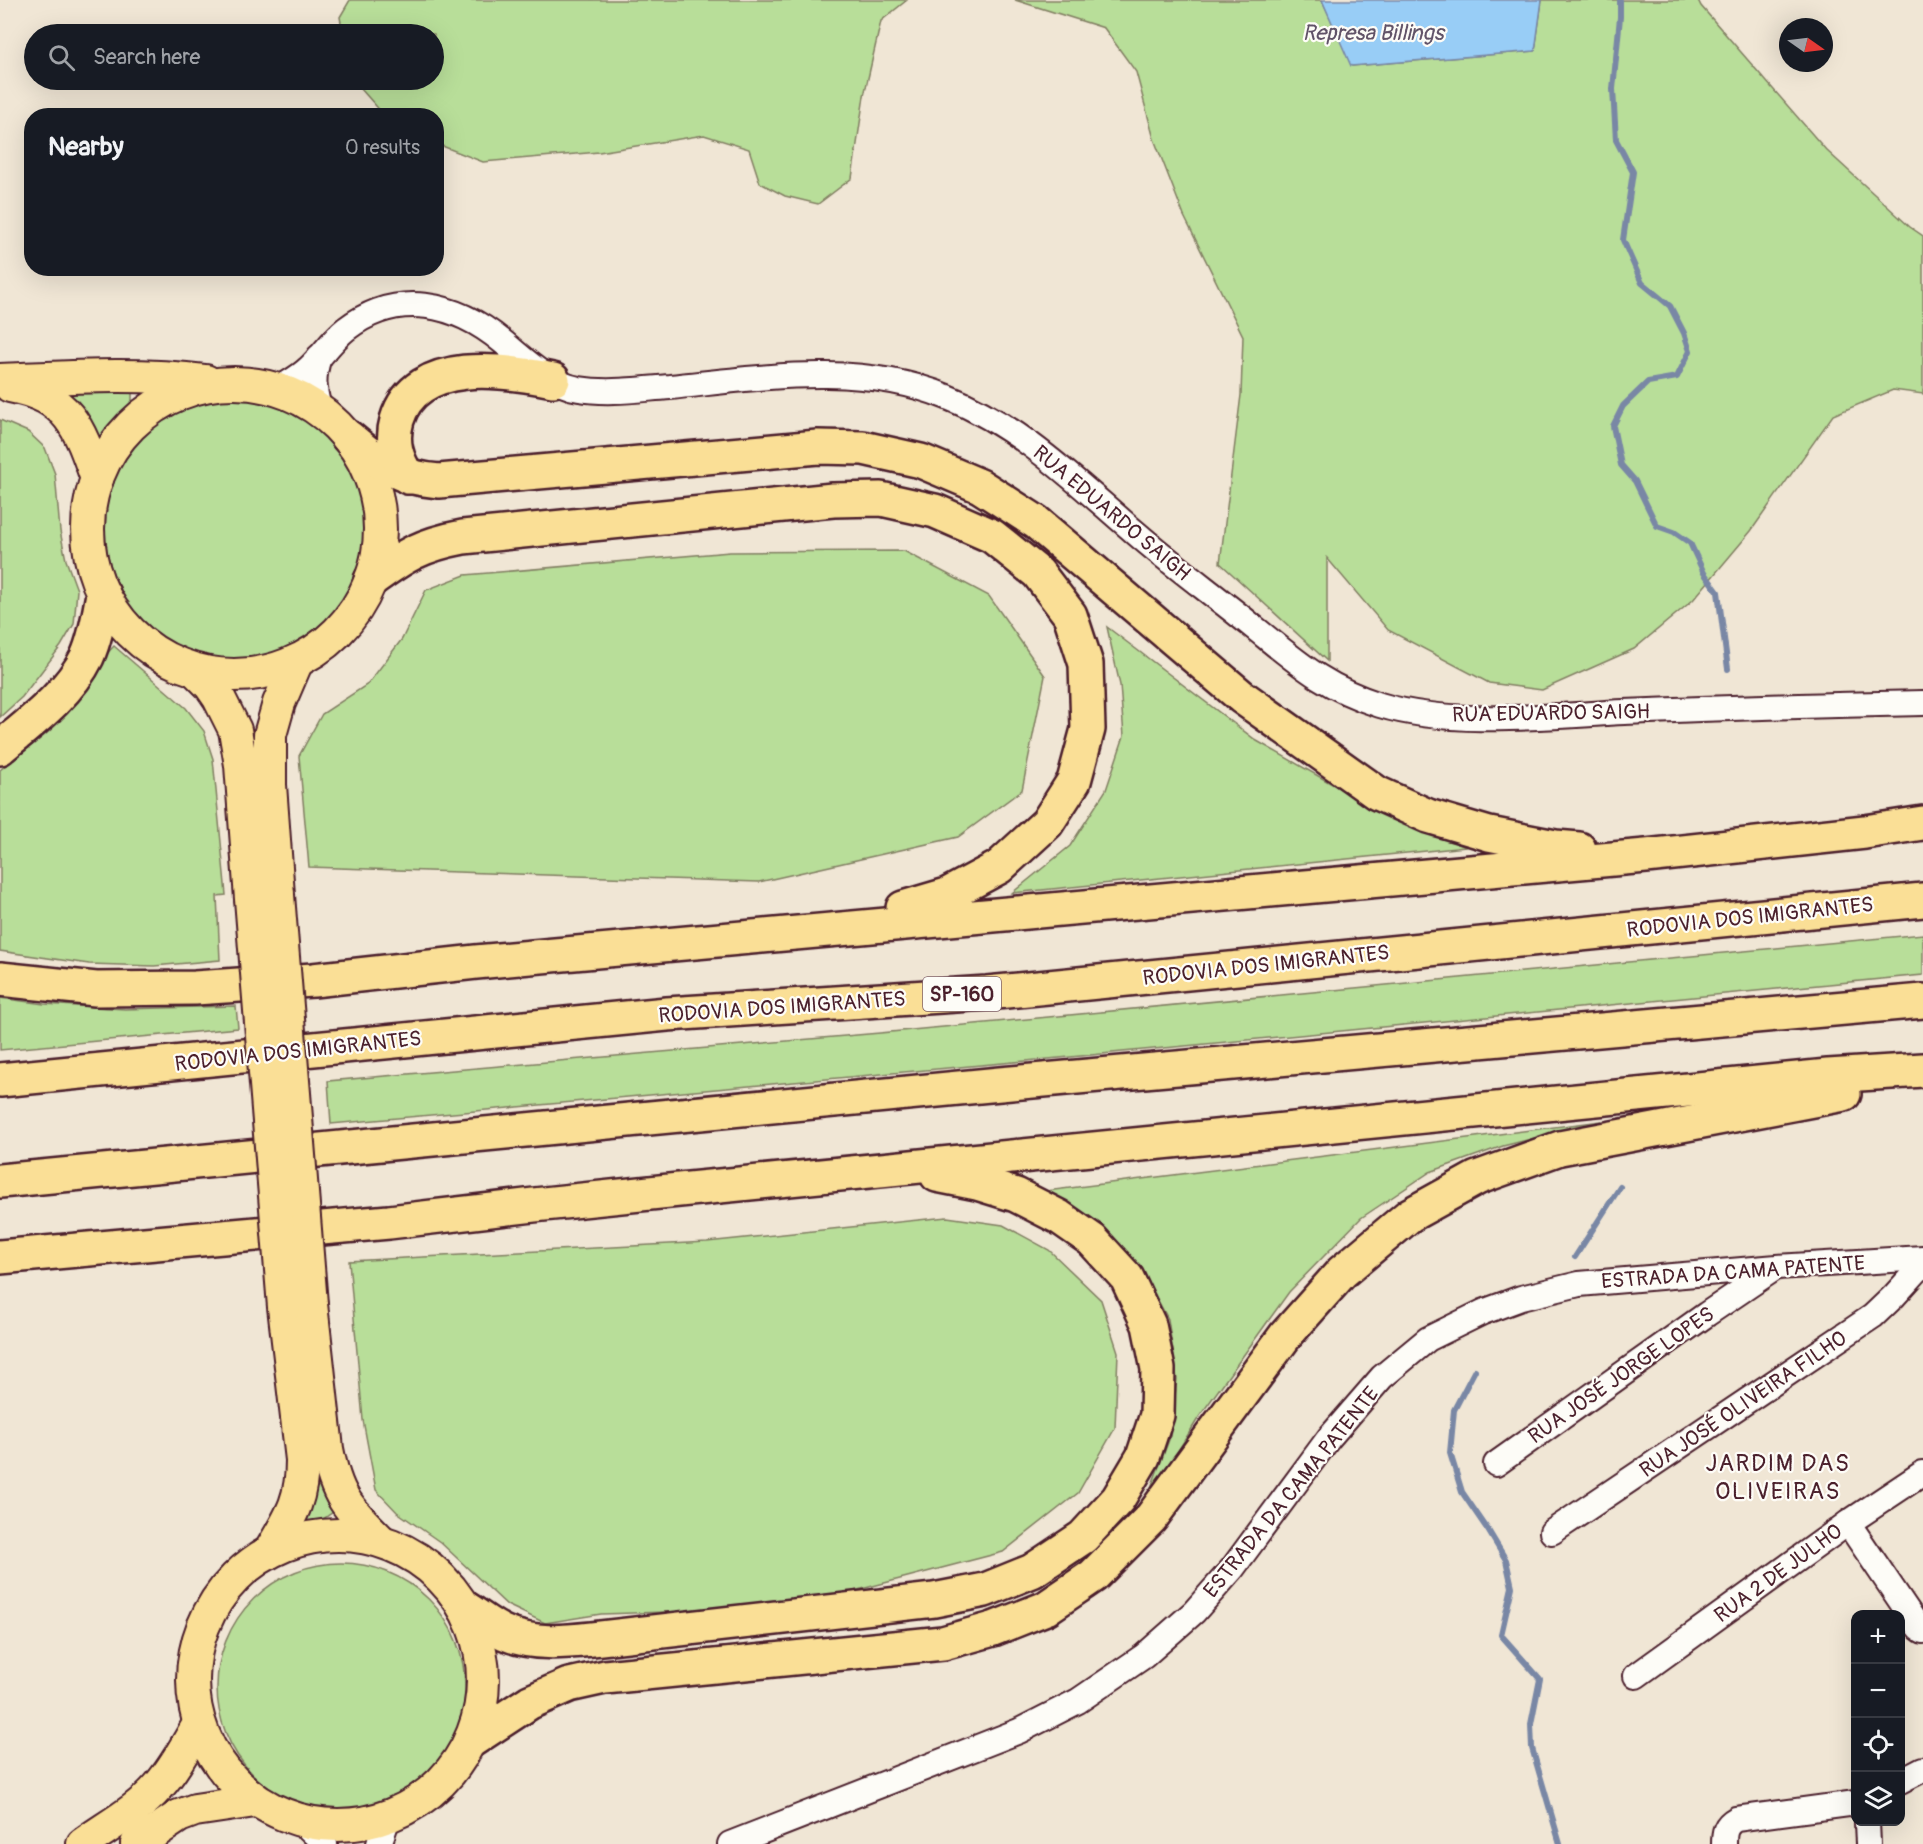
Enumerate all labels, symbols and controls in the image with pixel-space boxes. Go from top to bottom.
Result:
north arrow [1779,18,1833,72]
water label: Represa Billings [1303,19,1446,47]
search box [24,24,444,90]
icon: search [45,41,78,74]
text: Search here [93,43,200,71]
text: Nearby [48,131,124,163]
text: 0 results [345,135,420,160]
street label: RUA EDUARDO SAIGH [1027,440,1196,587]
street label: RUA EDUARDO SAIGH [1452,698,1650,729]
street label: RODOVIA DOS IMIGRANTES [1625,891,1875,944]
street label: RODOVIA DOS IMIGRANTES [1141,939,1391,992]
road number: SP-160 [923,977,1001,1011]
street label: RODOVIA DOS IMIGRANTES [658,985,907,1030]
street label: RODOVIA DOS IMIGRANTES [173,1025,423,1078]
street label: ESTRADA DA CAMA PATENTE [1600,1250,1866,1295]
street label: RUA JOSÉ JORGE LOPES [1523,1301,1720,1450]
street label: RUA JOSÉ OLIVEIRA FILHO [1635,1325,1852,1484]
street label: ESTRADA DA CAMA PATENTE [1198,1381,1385,1603]
district label: JARDIM DAS OLIVEIRAS [1706,1449,1850,1506]
street label: RUA 2 DE JULHO [1709,1518,1848,1629]
map controls [1851,1610,1905,1826]
button: + [1851,1610,1905,1664]
button: − [1851,1664,1905,1718]
button: locate [1851,1718,1905,1772]
button: layers [1851,1772,1905,1826]

